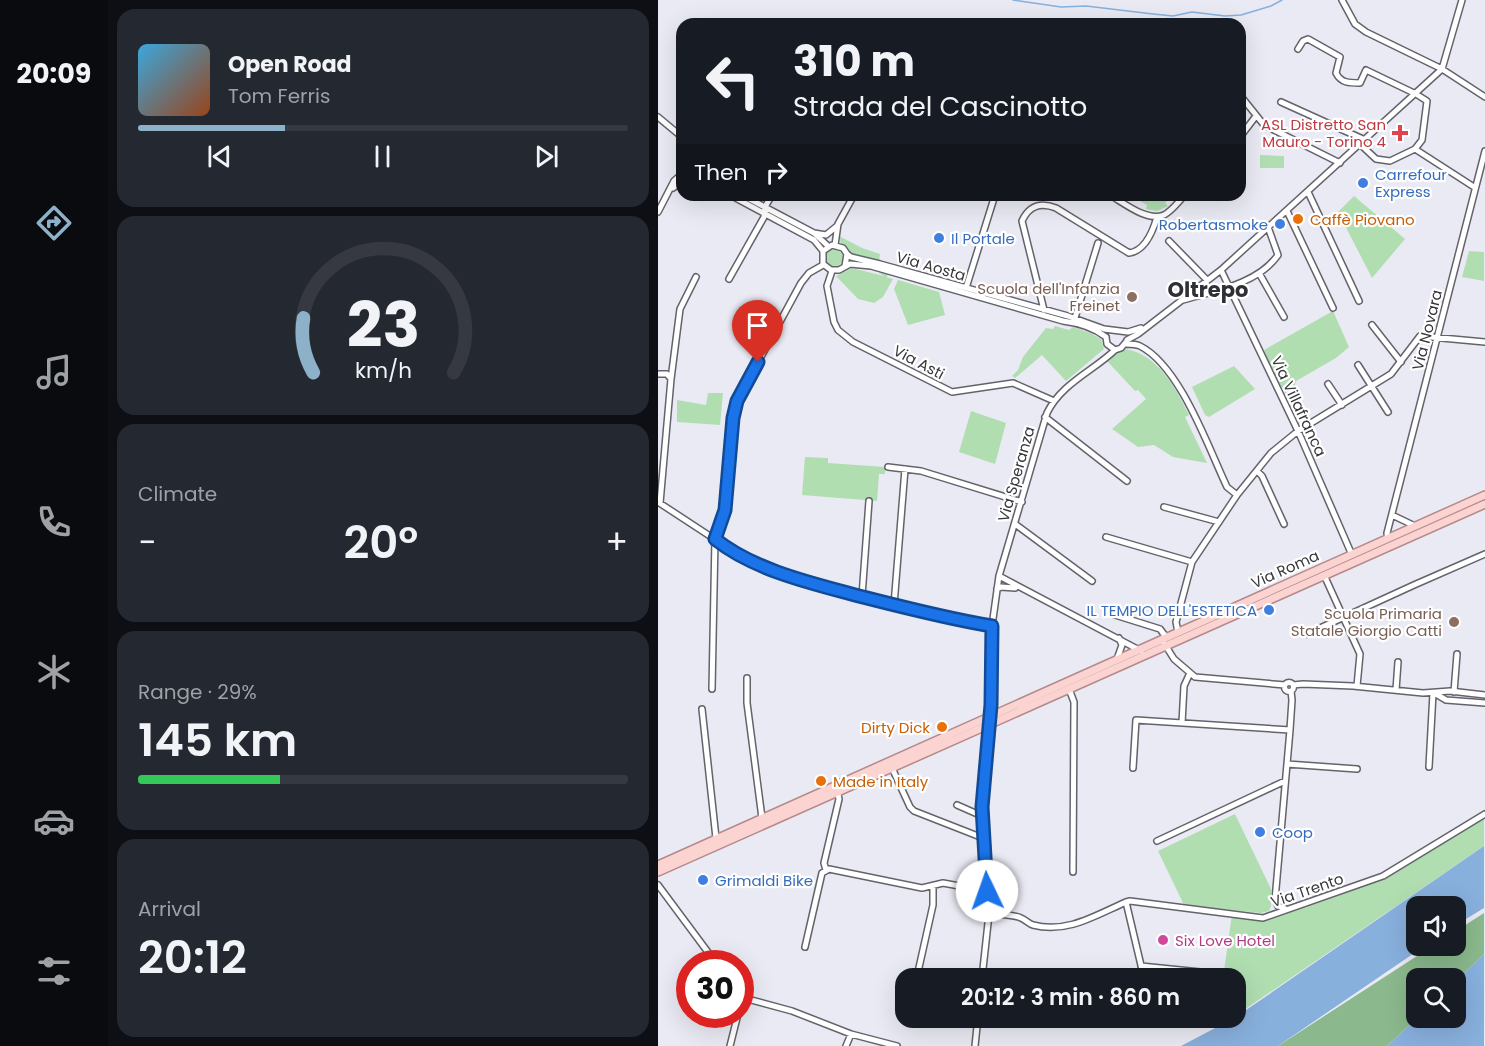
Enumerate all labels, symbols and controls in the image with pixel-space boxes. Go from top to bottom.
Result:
text: 310 m [793,32,915,91]
icon: left [694,42,772,120]
text: Open Road [228,49,352,80]
text: 20:09 [17,55,91,92]
text: Tom Ferris [228,82,330,110]
text: Strada del Cascinotto [793,88,1087,125]
place label: ASL Distretto San Mauro - Torino 4 [1261,114,1386,152]
marker: ASL Distretto San Mauro - Torino 4 [1391,124,1409,142]
icon: previous [203,140,236,173]
icon: pause [366,140,399,173]
icon: next [530,140,563,173]
icon: right [760,156,793,189]
text: Then [694,157,748,188]
place label: Carrefour Express [1375,164,1447,202]
marker: Carrefour Express [1356,176,1370,190]
icon: directions [33,202,75,244]
place label: Caffè Piovano [1310,209,1415,230]
marker: Caffè Piovano [1291,212,1305,226]
place label: Robertasmoke [1159,214,1268,235]
marker: Robertasmoke [1273,217,1287,231]
place label: Il Portale [951,228,1015,249]
marker: Il Portale [932,231,946,245]
street label: Via Aosta [894,246,968,286]
district label: Oltrepo [1168,275,1248,304]
place label: Scuola dell'Infanzia Freinet [977,278,1120,316]
text: 23 [346,281,420,369]
street label: Via Novara [1407,287,1447,373]
marker: Scuola dell'Infanzia Freinet [1125,290,1139,304]
pin [732,300,783,362]
icon: arrive [741,309,774,342]
street label: Via Asti [890,340,948,384]
icon: music [33,351,75,393]
street label: Via Villafranca [1266,352,1332,460]
text: km/h [354,355,412,386]
street label: Via Speranza [992,424,1040,524]
text: Climate [138,480,217,508]
icon: phone [33,501,75,543]
text: 20° [343,511,418,574]
text: − [138,519,156,566]
text: + [605,519,628,566]
street label: Via Roma [1248,545,1322,593]
place label: IL TEMPIO DELL'ESTETICA [1086,600,1257,621]
marker: IL TEMPIO DELL'ESTETICA [1262,603,1276,617]
place label: Scuola Primaria Statale Giorgio Catti [1291,603,1442,641]
marker: Scuola Primaria Statale Giorgio Catti [1447,615,1461,629]
icon: climate [33,651,75,693]
text: Range · 29% [138,678,257,706]
text: 145 km [138,709,297,772]
place label: Dirty Dick [861,717,930,738]
marker: Dirty Dick [935,720,949,734]
place label: Made in Italy [833,771,929,792]
marker: Made in Italy [814,774,828,788]
icon: car [33,800,75,842]
place label: Coop [1272,822,1313,843]
marker: Coop [1253,825,1267,839]
position arrow [955,859,1019,923]
street label: Via Trento [1268,868,1346,912]
place label: Grimaldi Bike [715,870,813,891]
marker: Grimaldi Bike [696,873,710,887]
text: Arrival [138,895,201,923]
map controls [1406,896,1466,1028]
button: sound [1406,896,1466,956]
text: 20:12 [138,926,247,989]
place label: Six Love Hotel [1175,930,1275,951]
marker: Six Love Hotel [1156,933,1170,947]
icon: filters [33,950,75,992]
speed limit sign: 30 [676,950,754,1028]
button: search [1406,968,1466,1028]
text: 20:12 · 3 min · 860 m [961,982,1180,1013]

